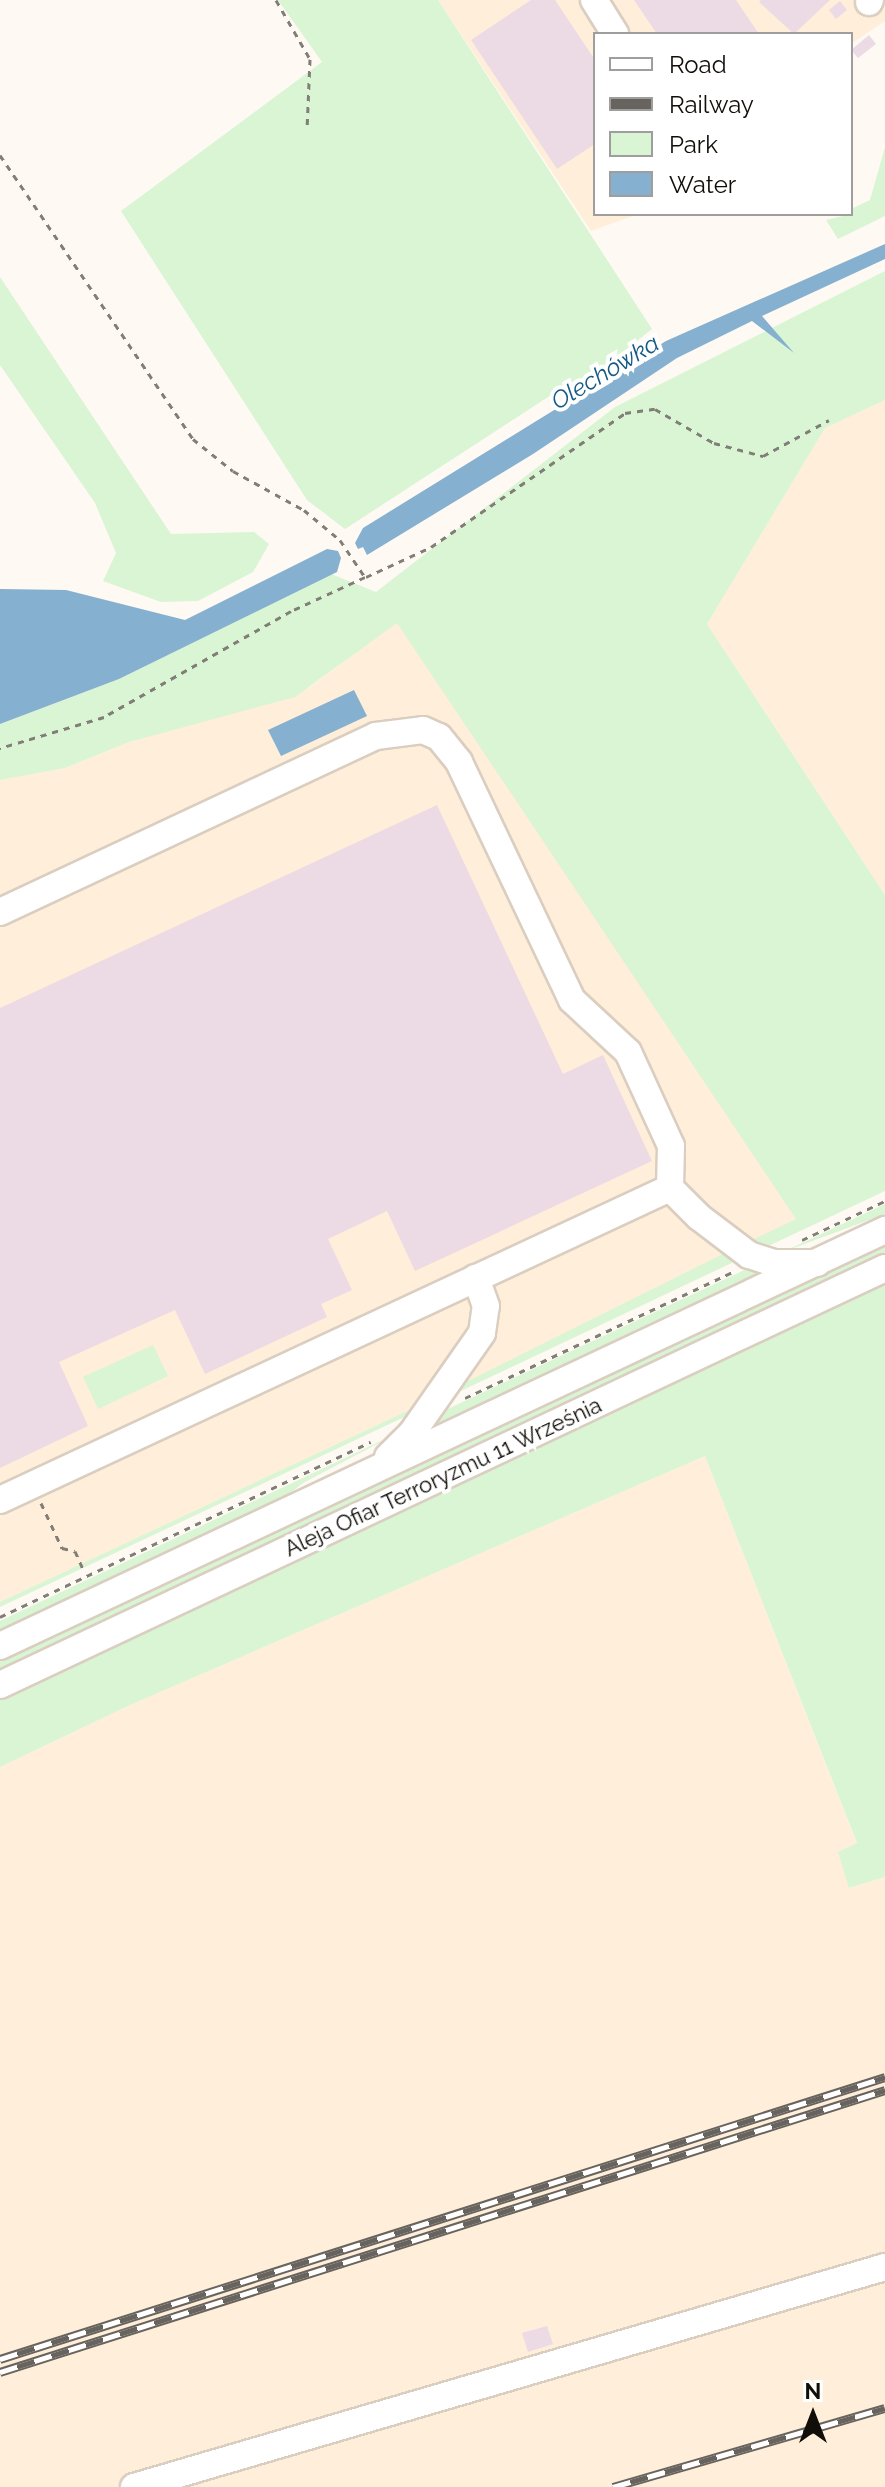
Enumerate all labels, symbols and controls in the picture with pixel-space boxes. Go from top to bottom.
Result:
legend [593,32,853,216]
text: Road [669,50,727,79]
text: Railway [669,90,754,119]
text: Park [669,130,718,159]
text: Water [669,170,736,199]
water label: Olechówka [546,329,664,415]
street label: Aleja Ofiar Terroryzmu 11 Września [279,1391,607,1563]
north arrow [773,2375,853,2455]
text: N [805,2378,821,2404]

